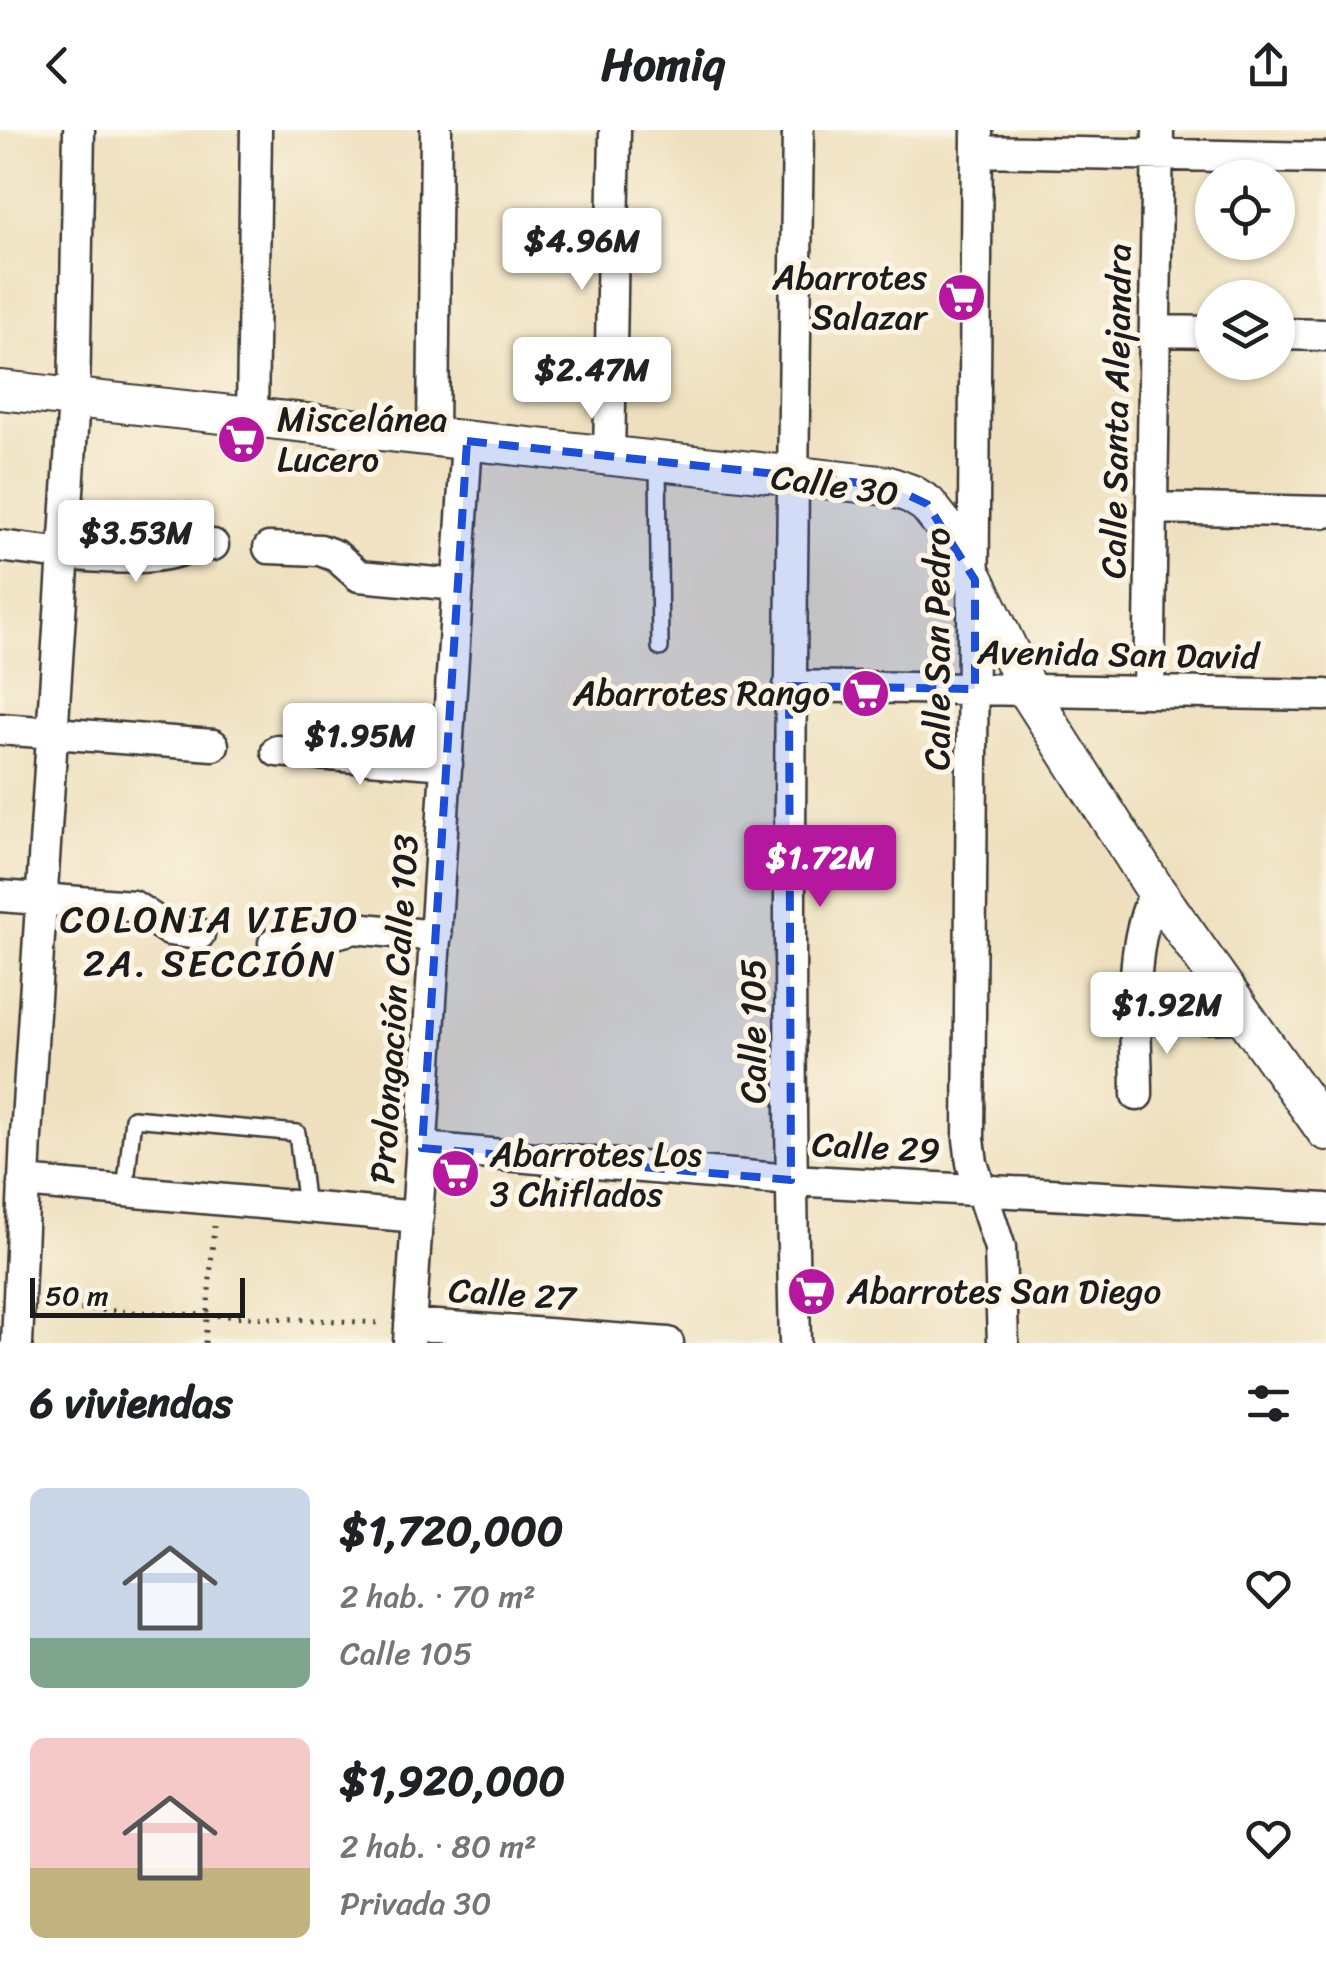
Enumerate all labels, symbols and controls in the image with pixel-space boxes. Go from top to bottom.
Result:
text: Homiq [601,25,725,105]
icon: back [30,38,85,93]
icon: share [1241,38,1296,93]
map controls [1195,160,1295,380]
button: locate [1195,160,1295,260]
pin: $4.96M [501,208,663,293]
text: $4.96M [524,212,640,269]
street label: Calle Santa Alejandra [1082,243,1150,579]
place label: Abarrotes Salazar [772,246,929,348]
supermarket icon: Abarrotes Salazar [936,271,988,323]
button: layers [1195,280,1295,380]
pin: $2.47M [511,337,673,422]
text: $2.47M [535,341,649,398]
place label: Miscelánea Lucero [277,388,448,490]
supermarket icon: Miscelánea Lucero [216,413,268,465]
street label: Calle 30 [767,445,903,525]
pin: $3.53M [55,500,217,585]
text: $3.53M [80,504,192,561]
street label: Calle San Pedro [906,528,968,770]
street label: Avenida San David [976,621,1262,687]
place label: Abarrotes Rango [572,662,830,724]
supermarket icon: Abarrotes Rango [839,667,891,719]
pin: $1.95M [279,703,441,788]
text: $1.95M [305,707,415,764]
pin: $1.72M [739,825,901,910]
text: $1.72M [766,829,874,886]
street label: Prolongación Calle 103 [351,832,437,1186]
district label: COLONIA VIEJO 2A. SECCIÓN [60,886,360,997]
street label: Calle 105 [722,959,784,1103]
pin: $1.92M [1086,972,1248,1057]
text: $1.92M [1112,976,1222,1033]
street label: Calle 29 [810,1113,942,1181]
place label: Abarrotes Los 3 Chiflados [489,1123,703,1225]
supermarket icon: Abarrotes Los 3 Chiflados [429,1148,481,1200]
street label: Calle 27 [447,1259,579,1329]
place label: Abarrotes San Diego [846,1260,1161,1322]
supermarket icon: Abarrotes San Diego [786,1265,838,1317]
text: 50 m [45,1271,109,1320]
scale bar [30,1273,245,1318]
text: 6 viviendas [30,1366,233,1440]
icon: filters [1241,1376,1296,1431]
text: $1,720,000 [340,1494,563,1568]
icon: home [110,1528,230,1648]
icon: heart [1241,1561,1296,1616]
text: 2 hab. · 70 m² [340,1568,536,1625]
text: Calle 105 [340,1625,473,1682]
text: $1,920,000 [340,1744,565,1818]
icon: home [110,1778,230,1898]
icon: heart [1241,1811,1296,1866]
text: 2 hab. · 80 m² [340,1818,537,1875]
text: Privada 30 [340,1875,491,1932]

